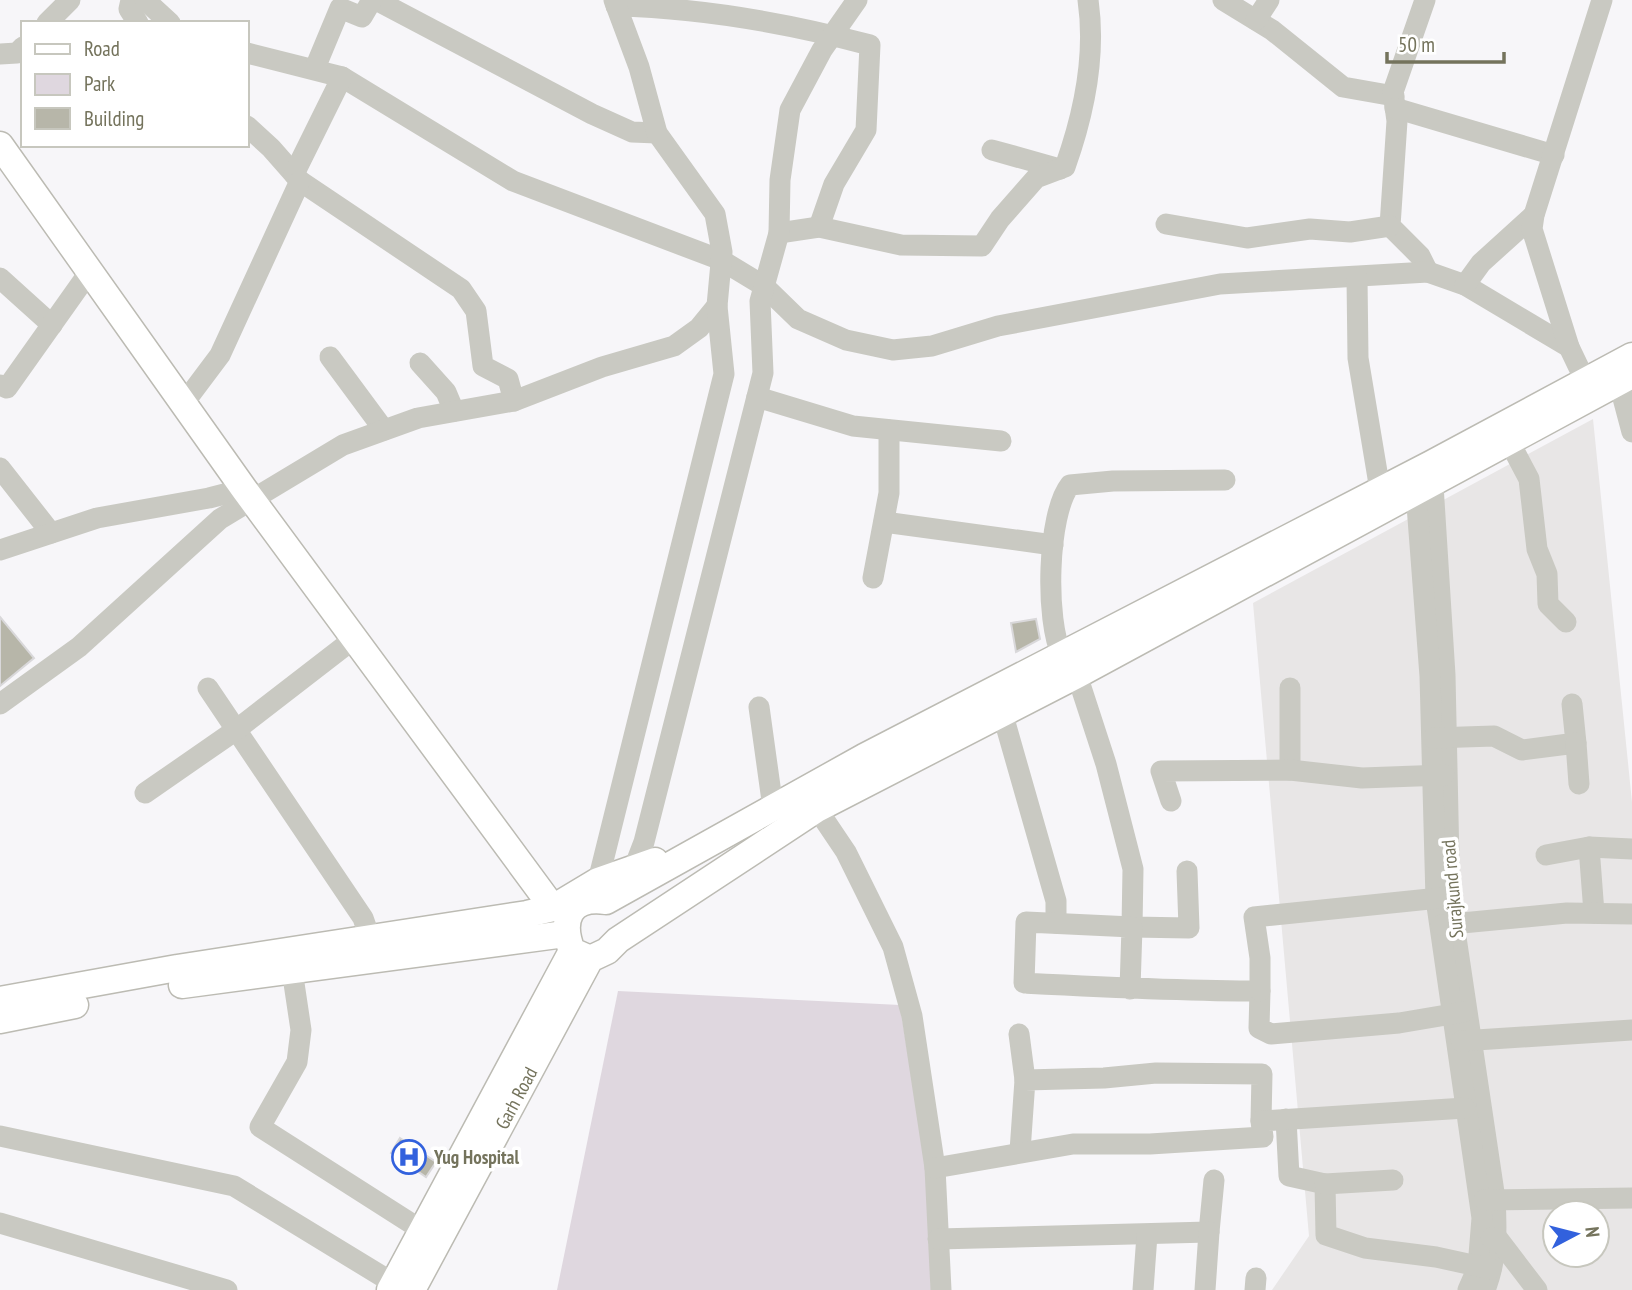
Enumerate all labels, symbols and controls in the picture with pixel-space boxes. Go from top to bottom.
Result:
legend [21,21,248,147]
scale bar [1387,21,1504,65]
text: 50 m [1398,31,1435,58]
text: Road [84,35,120,62]
text: Park [84,70,115,97]
text: Building [84,105,144,132]
street label: Surajkund road [1436,839,1468,939]
street label: Garh Road [490,1063,542,1133]
hospital icon: Yug Hospital [390,1138,428,1176]
place label: Yug Hospital [433,1145,519,1169]
north arrow [1541,1199,1611,1269]
text: N [1580,1225,1605,1238]

